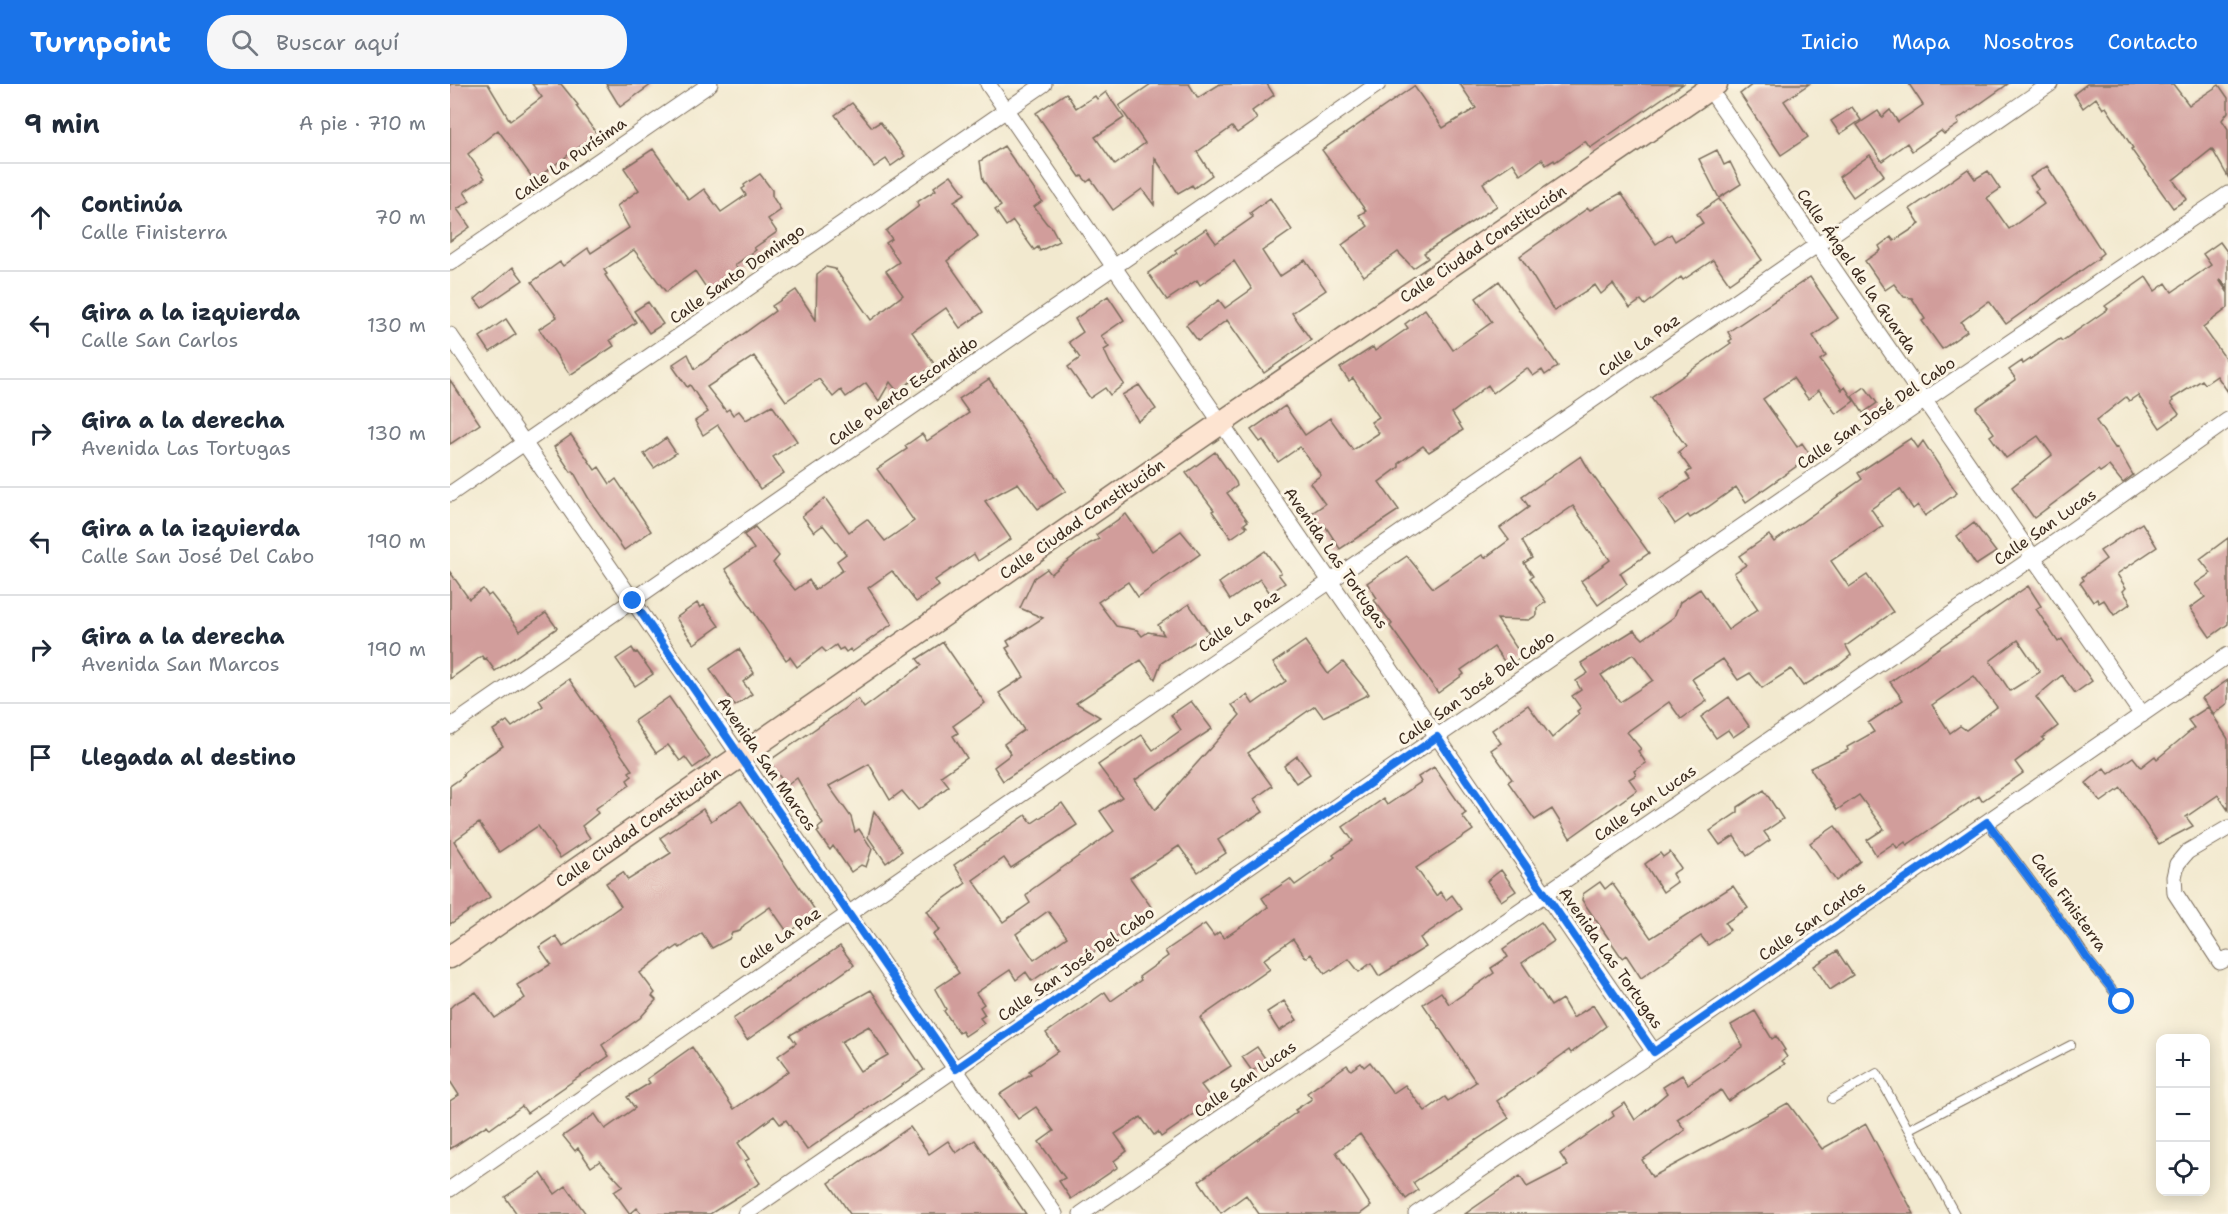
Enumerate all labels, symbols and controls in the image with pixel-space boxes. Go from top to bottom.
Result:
search box [207,15,627,69]
text: Turnpoint [30,23,171,61]
icon: search [228,26,261,59]
text: Buscar aquí [276,28,399,57]
text: Inicio [1801,28,1859,56]
text: Mapa [1892,28,1950,56]
text: Nosotros [1983,28,2074,56]
text: Contacto [2107,28,2198,56]
text: 9 min [24,106,100,141]
text: A pie · 710 m [299,110,426,136]
street label: Calle La Purísima [510,112,630,206]
street label: Calle Ciudad Constitución [1396,180,1571,308]
street label: Calle Ángel de la Guarda [1792,185,1922,357]
text: Continúa [81,190,183,219]
icon: ahead [24,201,57,234]
text: 70 m [374,204,426,230]
text: Calle Finisterra [81,219,227,245]
street label: Calle Santo Domingo [665,219,809,329]
text: Gira a la izquierda [81,298,300,327]
icon: left [24,309,57,342]
street label: Calle La Paz [1594,309,1684,381]
text: 130 m [367,312,426,338]
text: Calle San Carlos [81,327,238,353]
street label: Calle Puerto Escondido [824,331,982,451]
street label: Calle San José Del Cabo [1793,352,1959,474]
text: Gira a la derecha [81,406,285,435]
icon: right [24,417,57,450]
text: 130 m [367,420,426,446]
text: Avenida Las Tortugas [81,435,291,461]
street label: Calle Ciudad Constitución [995,454,1169,584]
street label: Avenida Las Tortugas [1279,483,1393,633]
street label: Calle San Lucas [1990,484,2100,570]
text: Gira a la izquierda [81,514,300,543]
icon: left [24,525,57,558]
text: 190 m [367,528,426,554]
text: Calle San José Del Cabo [81,543,314,569]
street label: Calle La Paz [1194,585,1284,657]
route end [619,587,645,613]
text: Gira a la derecha [81,622,285,651]
street label: Calle San José Del Cabo [1394,626,1558,750]
icon: right [24,633,57,666]
text: 190 m [367,636,426,662]
text: Avenida San Marcos [81,651,280,677]
street label: Avenida San Marcos [713,693,821,835]
icon: arrive [24,741,57,774]
text: Llegada al destino [81,743,296,772]
street label: Calle San Lucas [1590,760,1700,846]
street label: Calle Ciudad Constitución [551,762,725,892]
street label: Calle Finisterra [2026,849,2112,955]
street label: Calle San Carlos [1754,876,1870,966]
street label: Avenida Las Tortugas [1554,883,1668,1033]
street label: Calle La Paz [735,902,825,974]
street label: Calle San José Del Cabo [994,902,1158,1026]
route start [2108,988,2134,1014]
map controls [2156,1034,2210,1196]
button: + [2156,1034,2210,1088]
street label: Calle San Lucas [1190,1036,1300,1122]
button: − [2156,1088,2210,1142]
button: locate [2156,1142,2210,1196]

